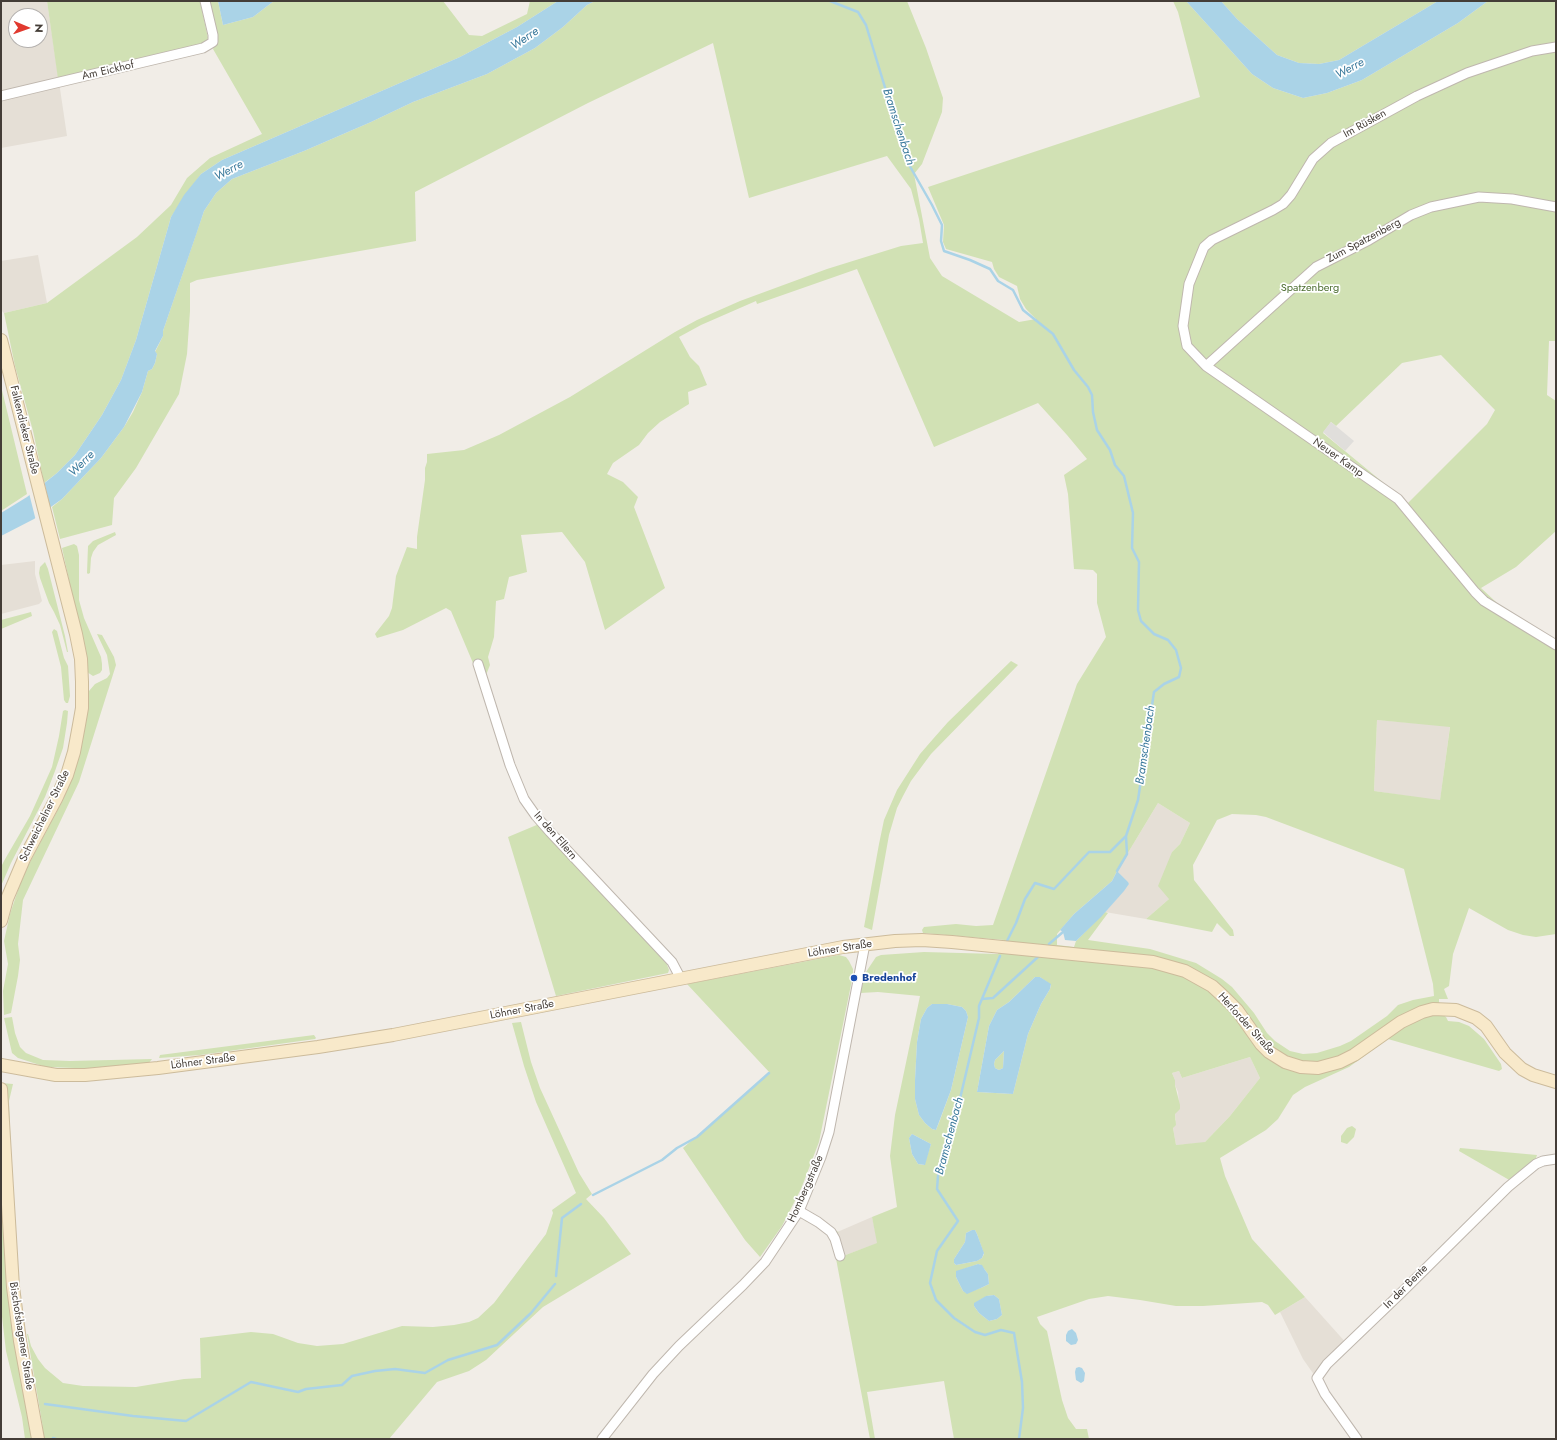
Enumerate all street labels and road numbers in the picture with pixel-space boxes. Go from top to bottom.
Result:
street label: Am Eickhof [81,59,135,83]
street label: Im Rüsken [1341,107,1389,141]
street label: Zum Spatzenberg [1325,216,1403,266]
street label: Falkendieker Straße [7,384,41,476]
street label: Neuer Kamp [1310,436,1366,480]
street label: Schweichelner Straße [17,768,73,864]
street label: In den Ellern [531,809,579,863]
street label: Löhner Straße [807,937,873,961]
street label: Herforder Straße [1215,990,1277,1058]
street label: Löhner Straße [489,997,555,1023]
street label: Löhner Straße [170,1051,236,1073]
street label: Hombergstraße [785,1153,827,1225]
street label: In der Bente [1381,1262,1431,1312]
street label: Bischofshagener Straße [6,1281,36,1391]

